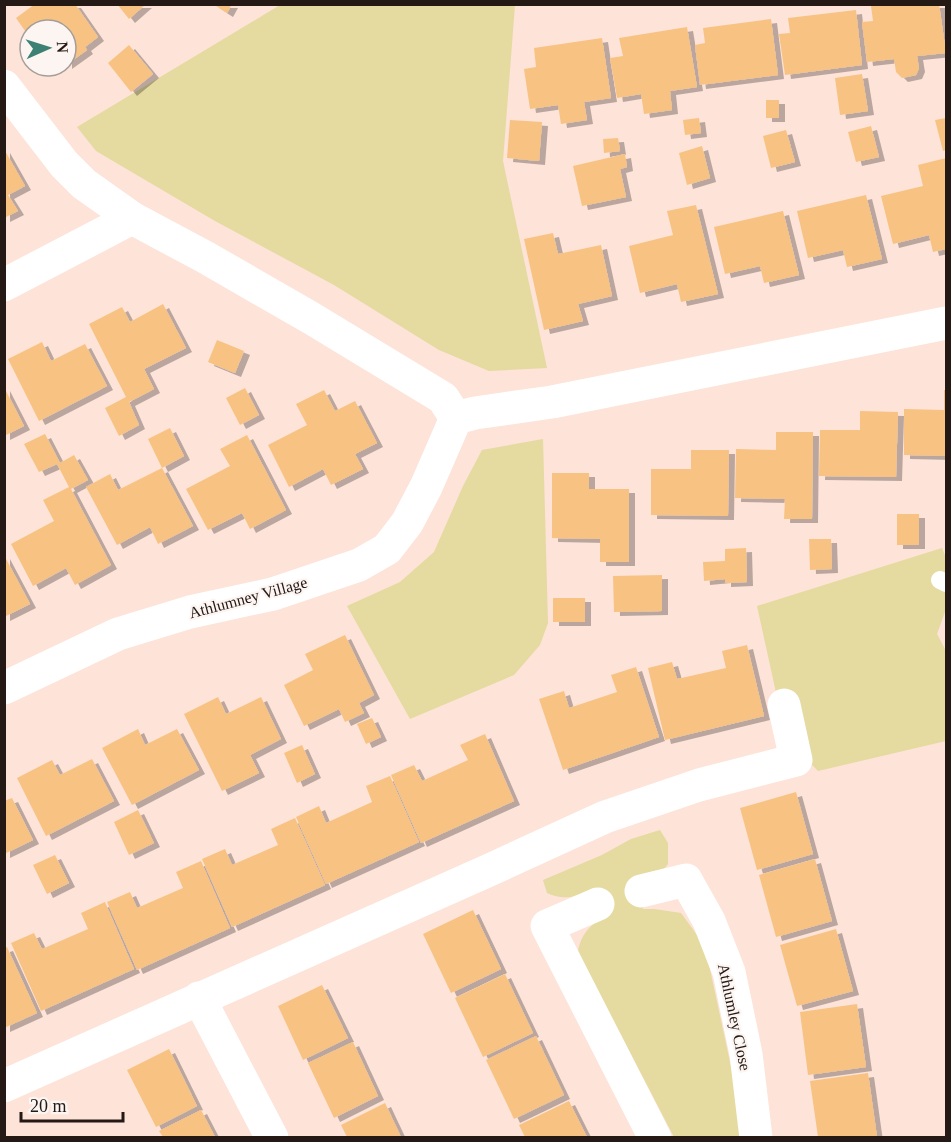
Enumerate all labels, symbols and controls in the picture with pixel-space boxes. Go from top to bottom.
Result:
north arrow [18,18,78,78]
text: N [54,41,71,54]
street label: Athlumney Village [187,574,309,622]
street label: Athlumley Close [714,962,754,1072]
scale bar [21,1085,123,1123]
text: 20 m [30,1096,67,1116]

